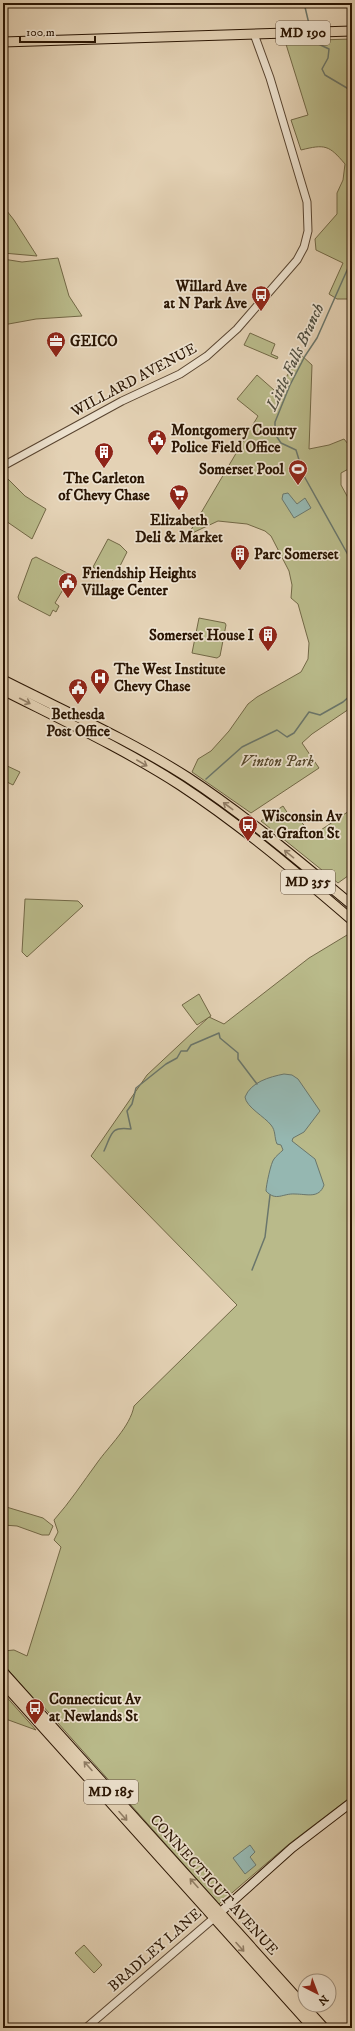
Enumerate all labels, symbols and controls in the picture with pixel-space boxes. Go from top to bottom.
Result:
scale bar [20,18,95,44]
road number: MD 190 [276,21,330,45]
text: 100 m [26,25,55,40]
place label: Willard Ave at N Park Ave [164,277,248,313]
bus stop icon: Willard Ave at N Park Ave [250,284,272,312]
water label: Little Falls Branch [261,300,329,415]
office icon: GEICO [45,330,67,358]
place label: GEICO [70,332,118,351]
street label: WILLARD AVENUE [67,339,200,422]
place label: Montgomery County Police Field Office [171,421,297,457]
public building icon: Montgomery County Police Field Office [146,428,168,456]
building icon: The Carleton of Chevy Chase [93,441,115,469]
sports icon: Somerset Pool [287,458,309,486]
place label: Somerset Pool [199,460,284,479]
place label: The Carleton of Chevy Chase [58,469,151,505]
supermarket icon: Elizabeth Deli & Market [168,483,190,511]
place label: Elizabeth Deli & Market [135,511,223,547]
building icon: Parc Somerset [229,543,251,571]
place label: Parc Somerset [254,545,339,564]
place label: Friendship Heights Village Center [81,564,196,600]
public building icon: Friendship Heights Village Center [57,571,79,599]
building icon: Somerset House I [257,624,279,652]
place label: Somerset House I [149,626,254,645]
place label: The West Institute Chevy Chase [113,660,226,696]
hospital icon: The West Institute Chevy Chase [89,667,111,695]
public building icon: Bethesda Post Office [67,677,89,705]
one-way arrow [18,698,30,705]
place label: Bethesda Post Office [46,705,111,741]
park label: Vinton Park [241,752,314,771]
one-way arrow [136,760,148,768]
one-way arrow [223,802,234,810]
place label: Wisconsin Av at Grafton St [261,807,342,843]
bus stop icon: Wisconsin Av at Grafton St [237,814,259,842]
one-way arrow [284,849,295,858]
road number: MD 355 [281,870,335,894]
place label: Connecticut Av at Newlands St [49,1690,141,1726]
bus stop icon: Connecticut Av at Newlands St [24,1697,46,1725]
one-way arrow [83,1761,93,1771]
road number: MD 185 [84,1780,138,1804]
one-way arrow [118,1811,127,1821]
street label: CONNECTICUT AVENUE [146,1811,283,1960]
one-way arrow [190,1879,199,1889]
street label: BRADLEY LANE [104,1904,206,1996]
one-way arrow [235,1941,244,1951]
north arrow [297,1973,337,2013]
text: N [315,1991,331,2008]

